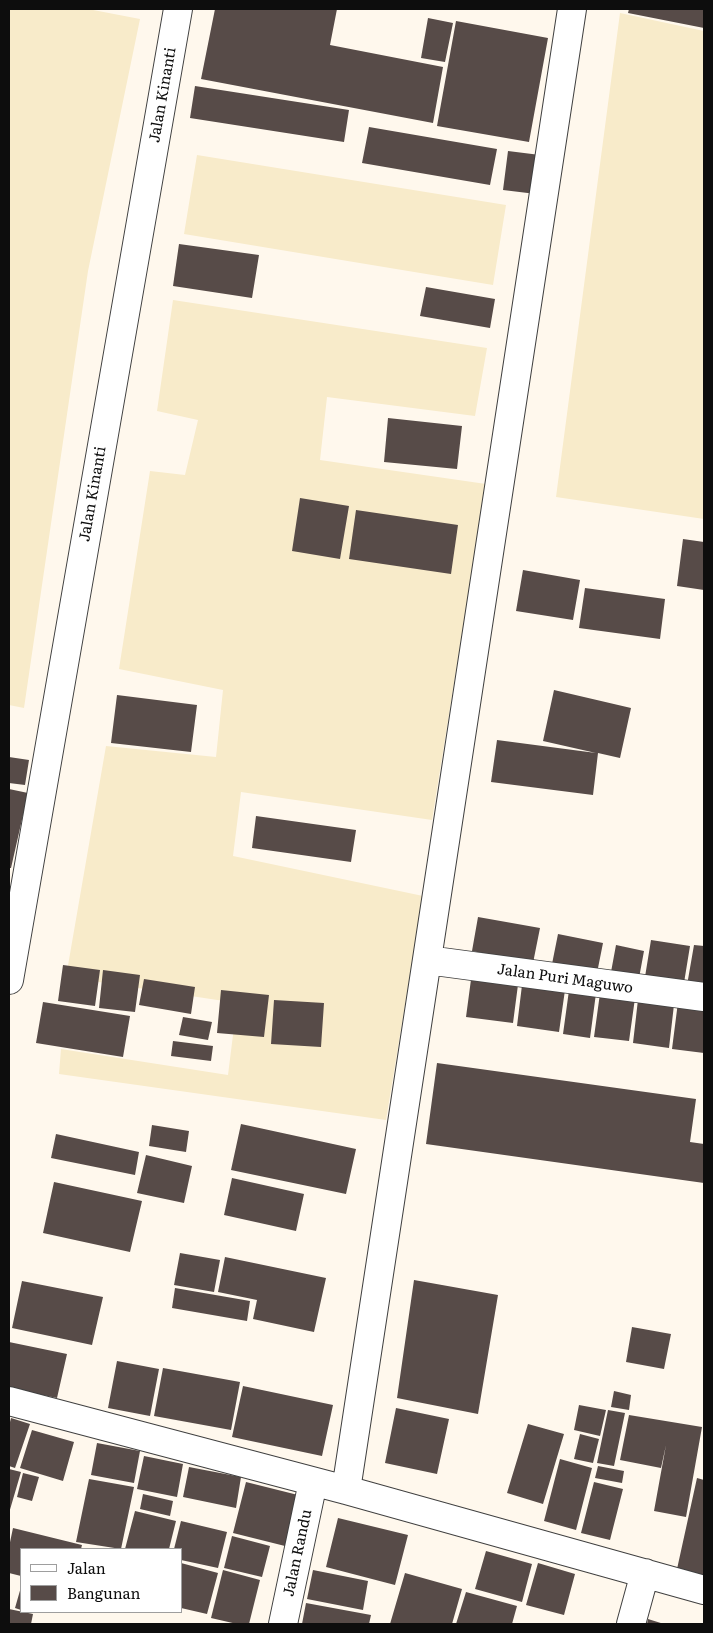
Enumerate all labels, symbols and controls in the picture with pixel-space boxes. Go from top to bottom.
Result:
street label: Jalan Kinanti [146,46,180,144]
street label: Jalan Kinanti [76,445,110,543]
street label: Jalan Puri Maguwo [496,961,634,997]
street label: Jalan Randu [280,1508,316,1598]
legend [20,1548,182,1613]
text: Jalan [67,1556,106,1579]
text: Bangunan [67,1581,140,1604]

